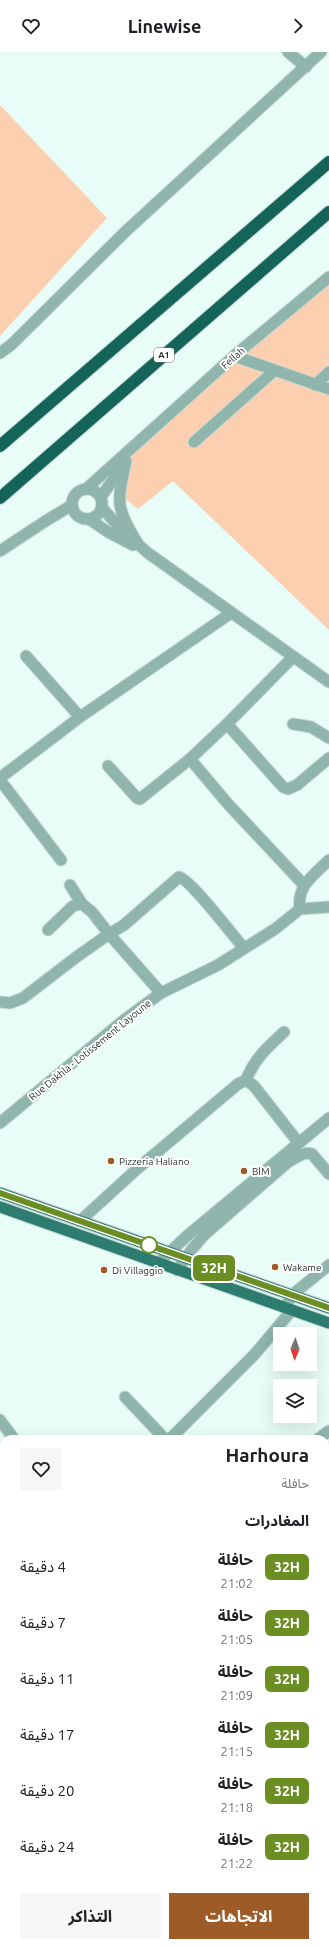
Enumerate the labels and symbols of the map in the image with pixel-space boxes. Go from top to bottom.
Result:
street label: Fellah [219,345,247,371]
road number: A1 [154,348,174,362]
street label: Rue Dakhla - Lotissement Layoune [27,997,153,1103]
marker: Pizzeria Haliano [106,1156,116,1166]
place label: Pizzeria Haliano [119,1156,190,1167]
marker: BİM [239,1166,249,1176]
place label: BİM [252,1166,270,1177]
unlabelled marker [140,1236,158,1254]
line badge: 32H [191,1255,237,1281]
marker: Wakame [270,1262,280,1272]
place label: Wakame [283,1262,322,1273]
marker: Di Villaggio [99,1265,109,1275]
place label: Di Villaggio [112,1265,163,1276]
north arrow [273,1327,317,1371]

